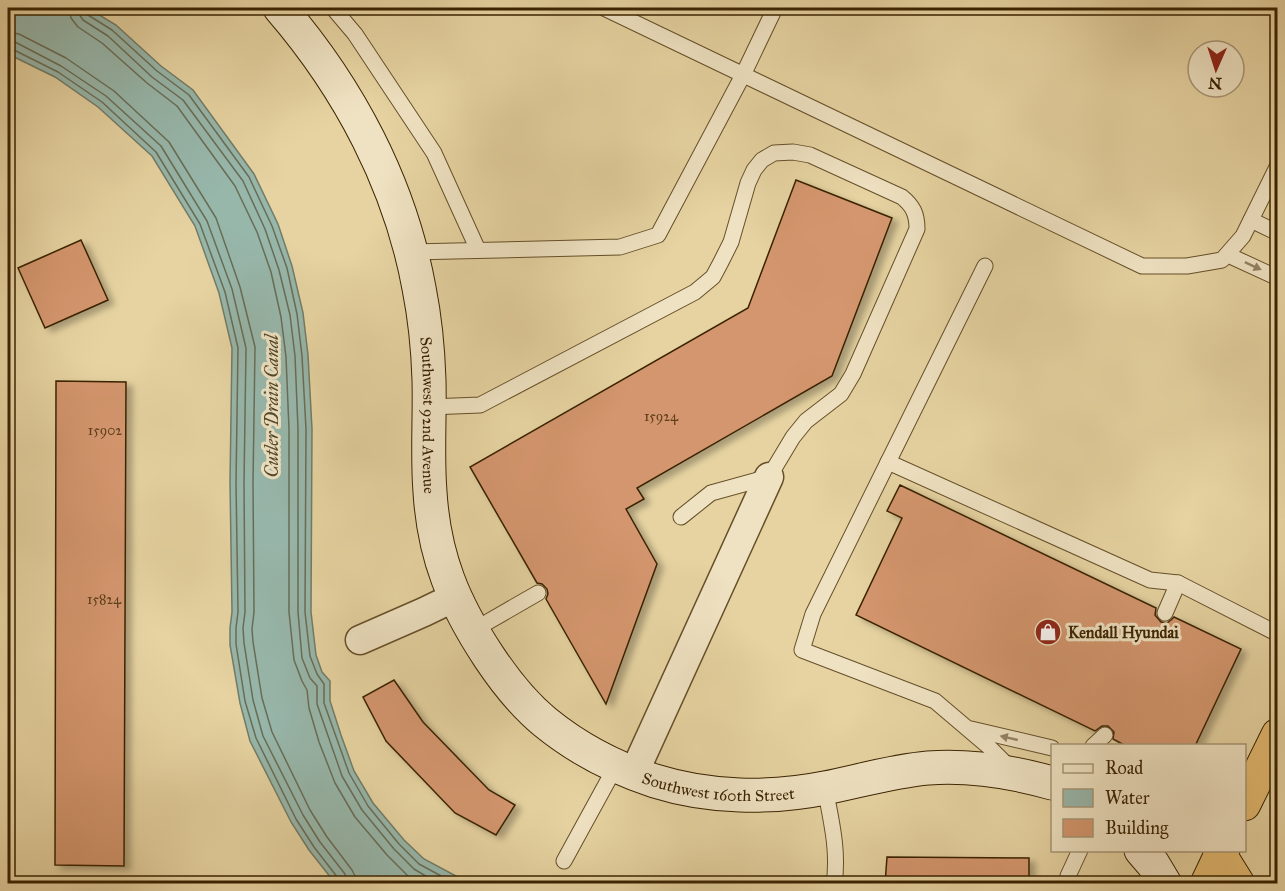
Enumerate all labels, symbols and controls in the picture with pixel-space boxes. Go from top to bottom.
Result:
north arrow [1186,39,1246,99]
text: N [1208,74,1223,93]
one-way arrow [1244,262,1261,271]
water label: Cutler Drain Canal [261,332,283,477]
street label: Southwest 92nd Avenue [416,336,439,495]
house number: 15924 [644,408,679,425]
house number: 15902 [88,422,122,439]
house number: 15824 [87,591,122,608]
shop icon: Kendall Hyundai [1033,617,1063,647]
place label: Kendall Hyundai [1068,623,1179,643]
one-way arrow [999,732,1018,742]
legend [1051,744,1246,852]
text: Road [1105,757,1143,779]
street label: Southwest 160th Street [639,768,796,805]
text: Water [1105,787,1150,809]
text: Building [1105,817,1169,840]

